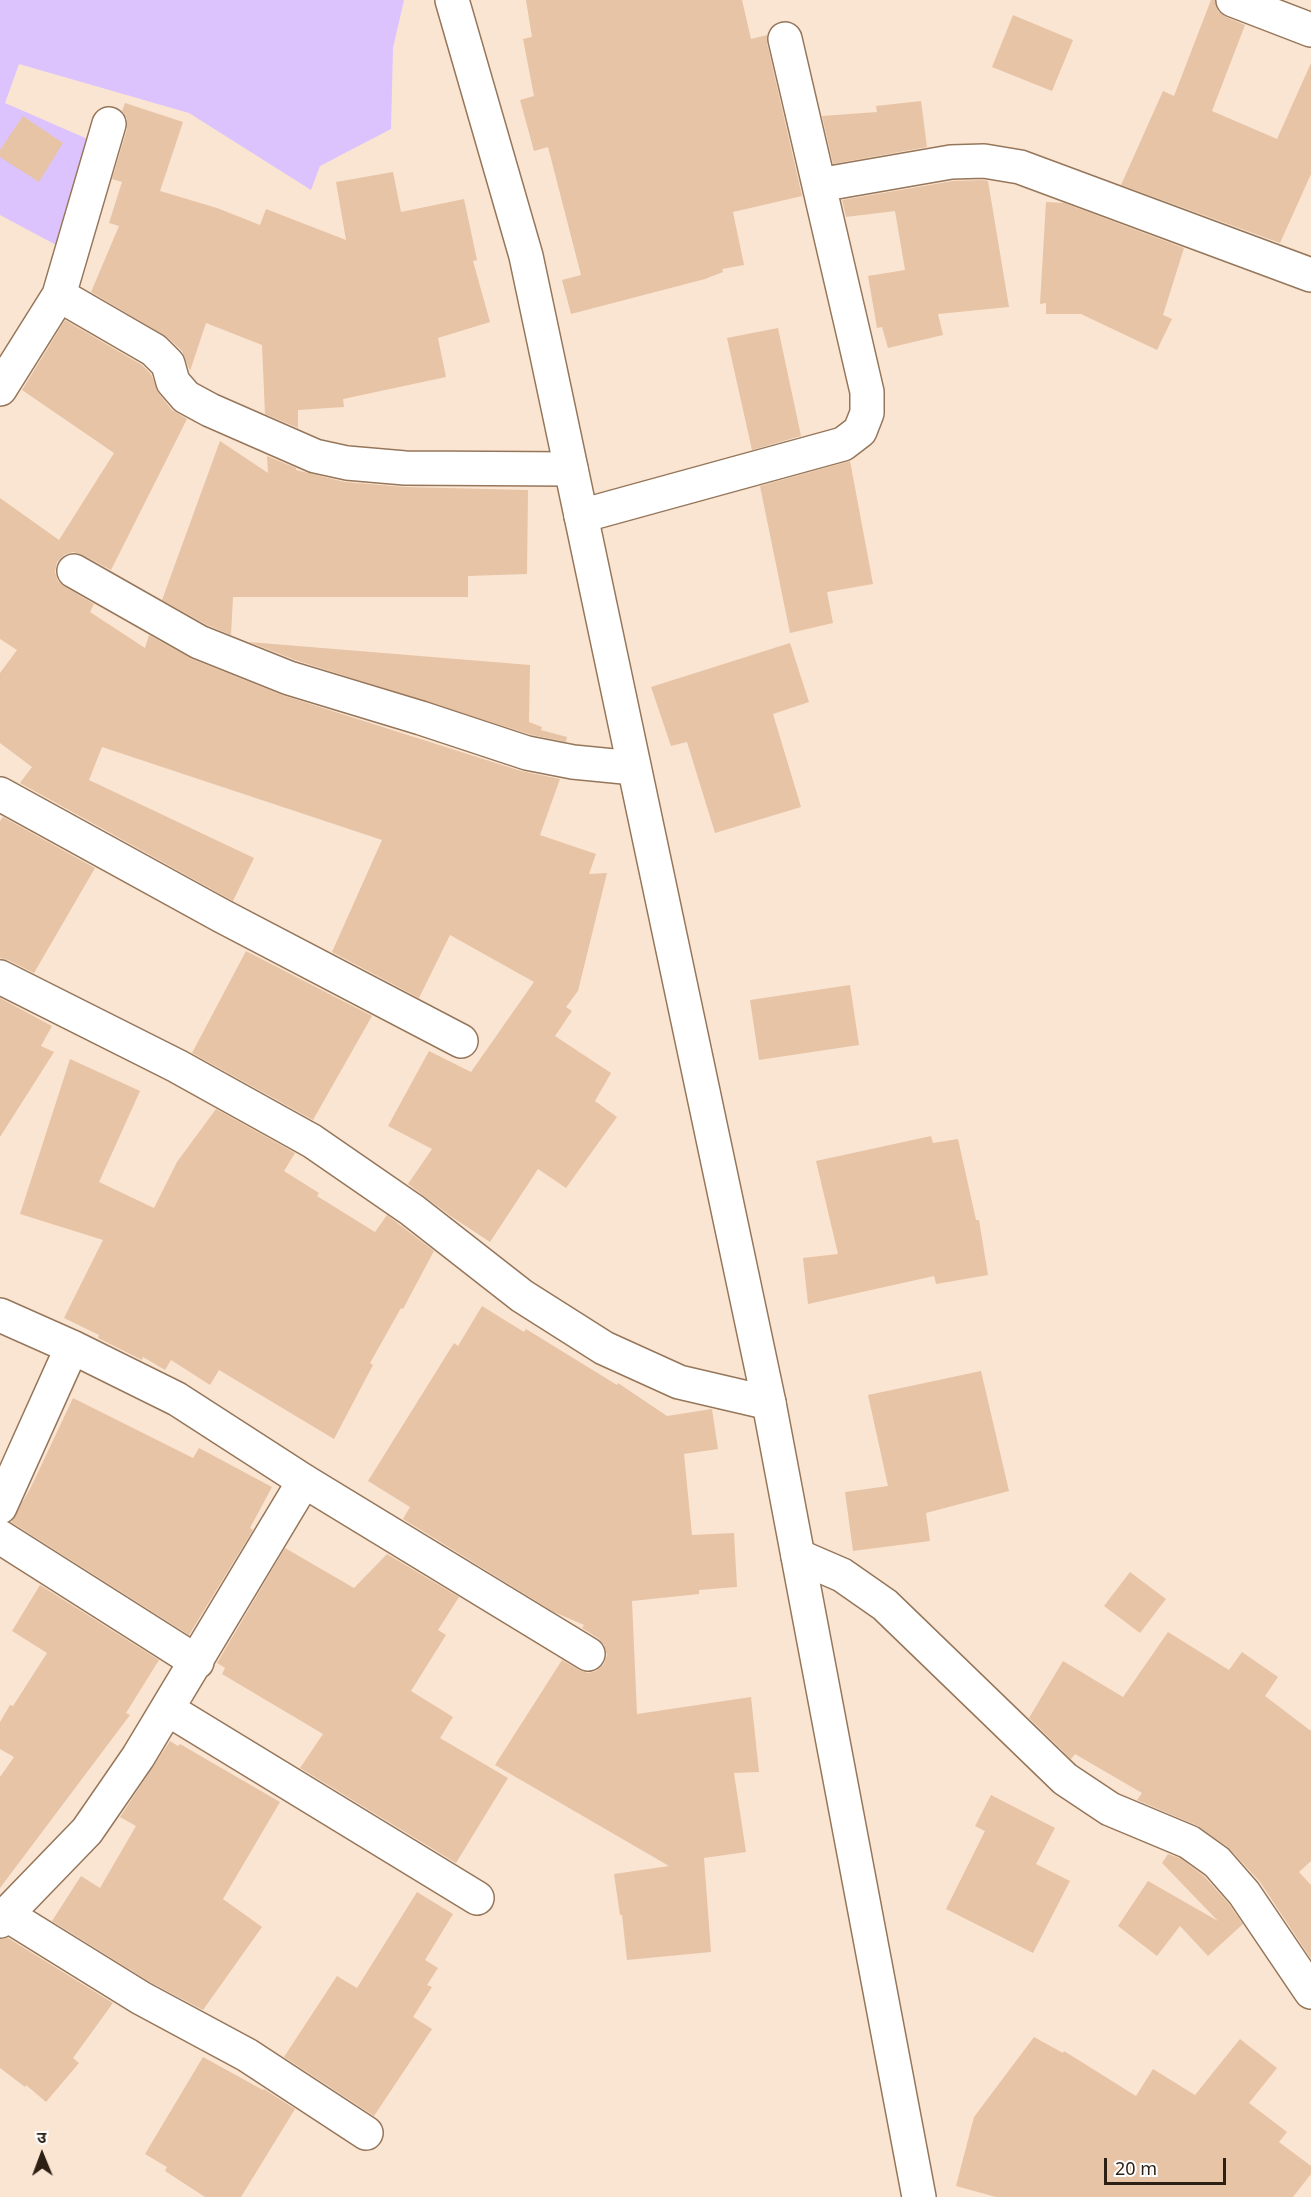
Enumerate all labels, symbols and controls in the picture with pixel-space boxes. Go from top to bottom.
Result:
north arrow [12,2125,72,2185]
text: उ [37,2126,47,2148]
scale bar [1107,2146,1228,2184]
text: 20 m [1115,2156,1157,2180]

